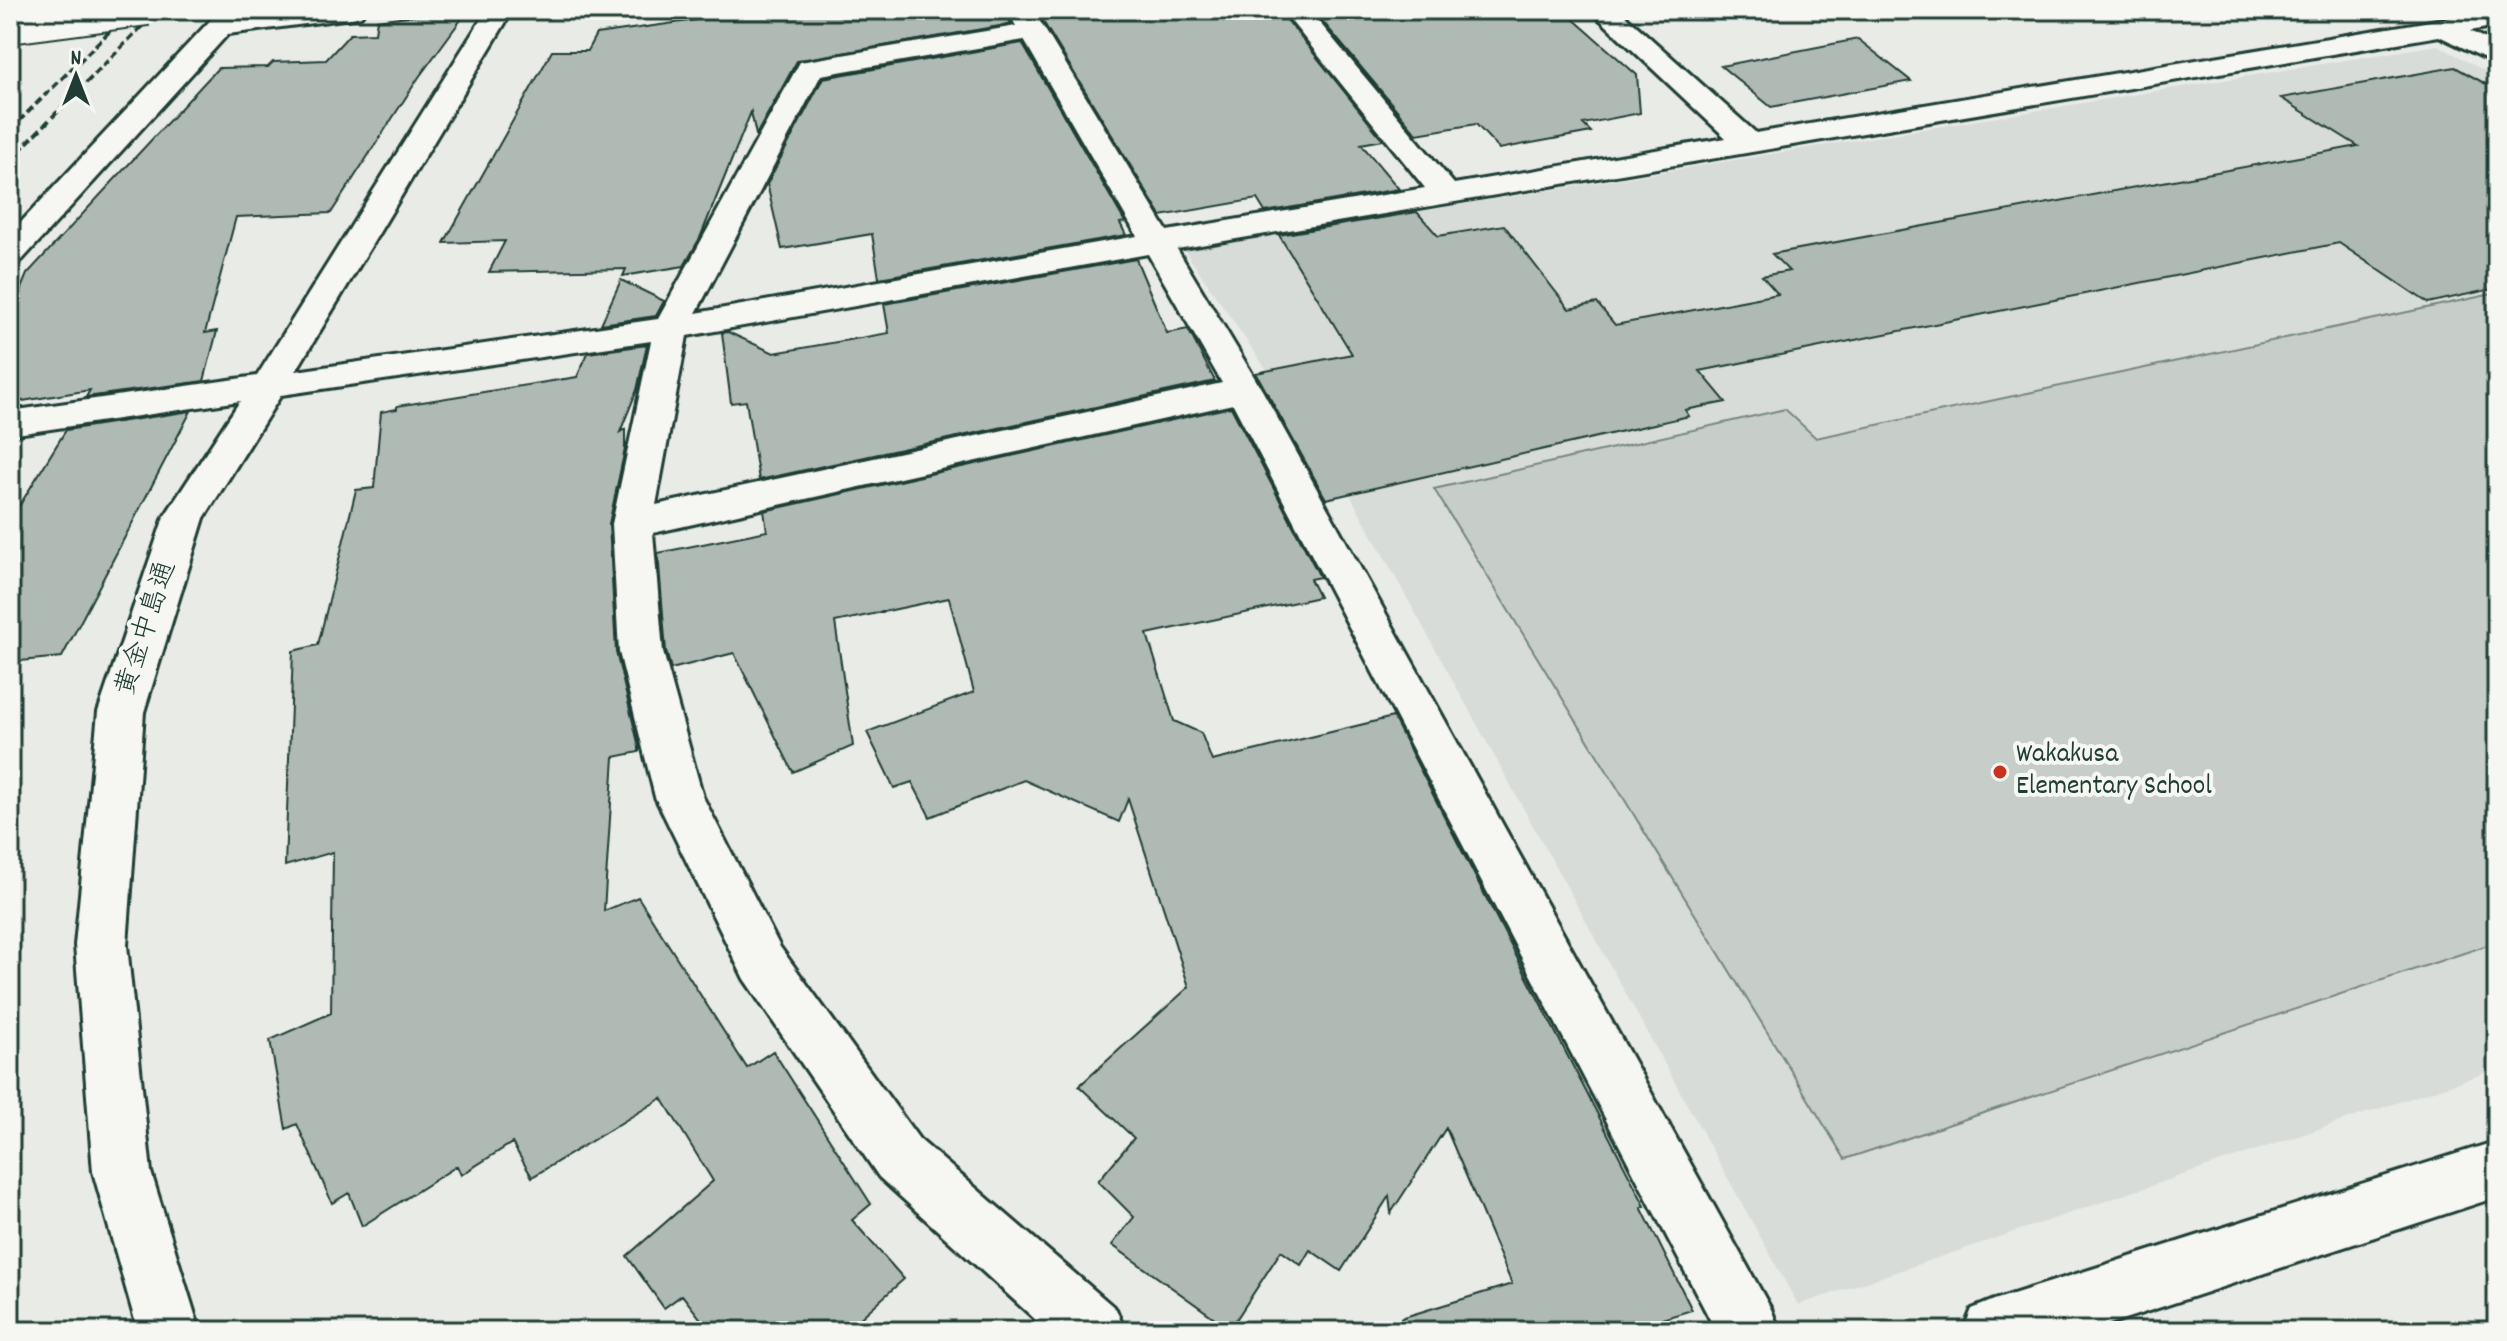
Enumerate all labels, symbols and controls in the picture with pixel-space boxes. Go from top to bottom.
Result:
north arrow [36,36,116,116]
text: N [71,44,82,75]
street label: 黄金中島通 [107,556,189,702]
place label: Wakakusa Elementary School [2016,736,2212,808]
marker: Wakakusa Elementary School [1991,763,2009,781]

